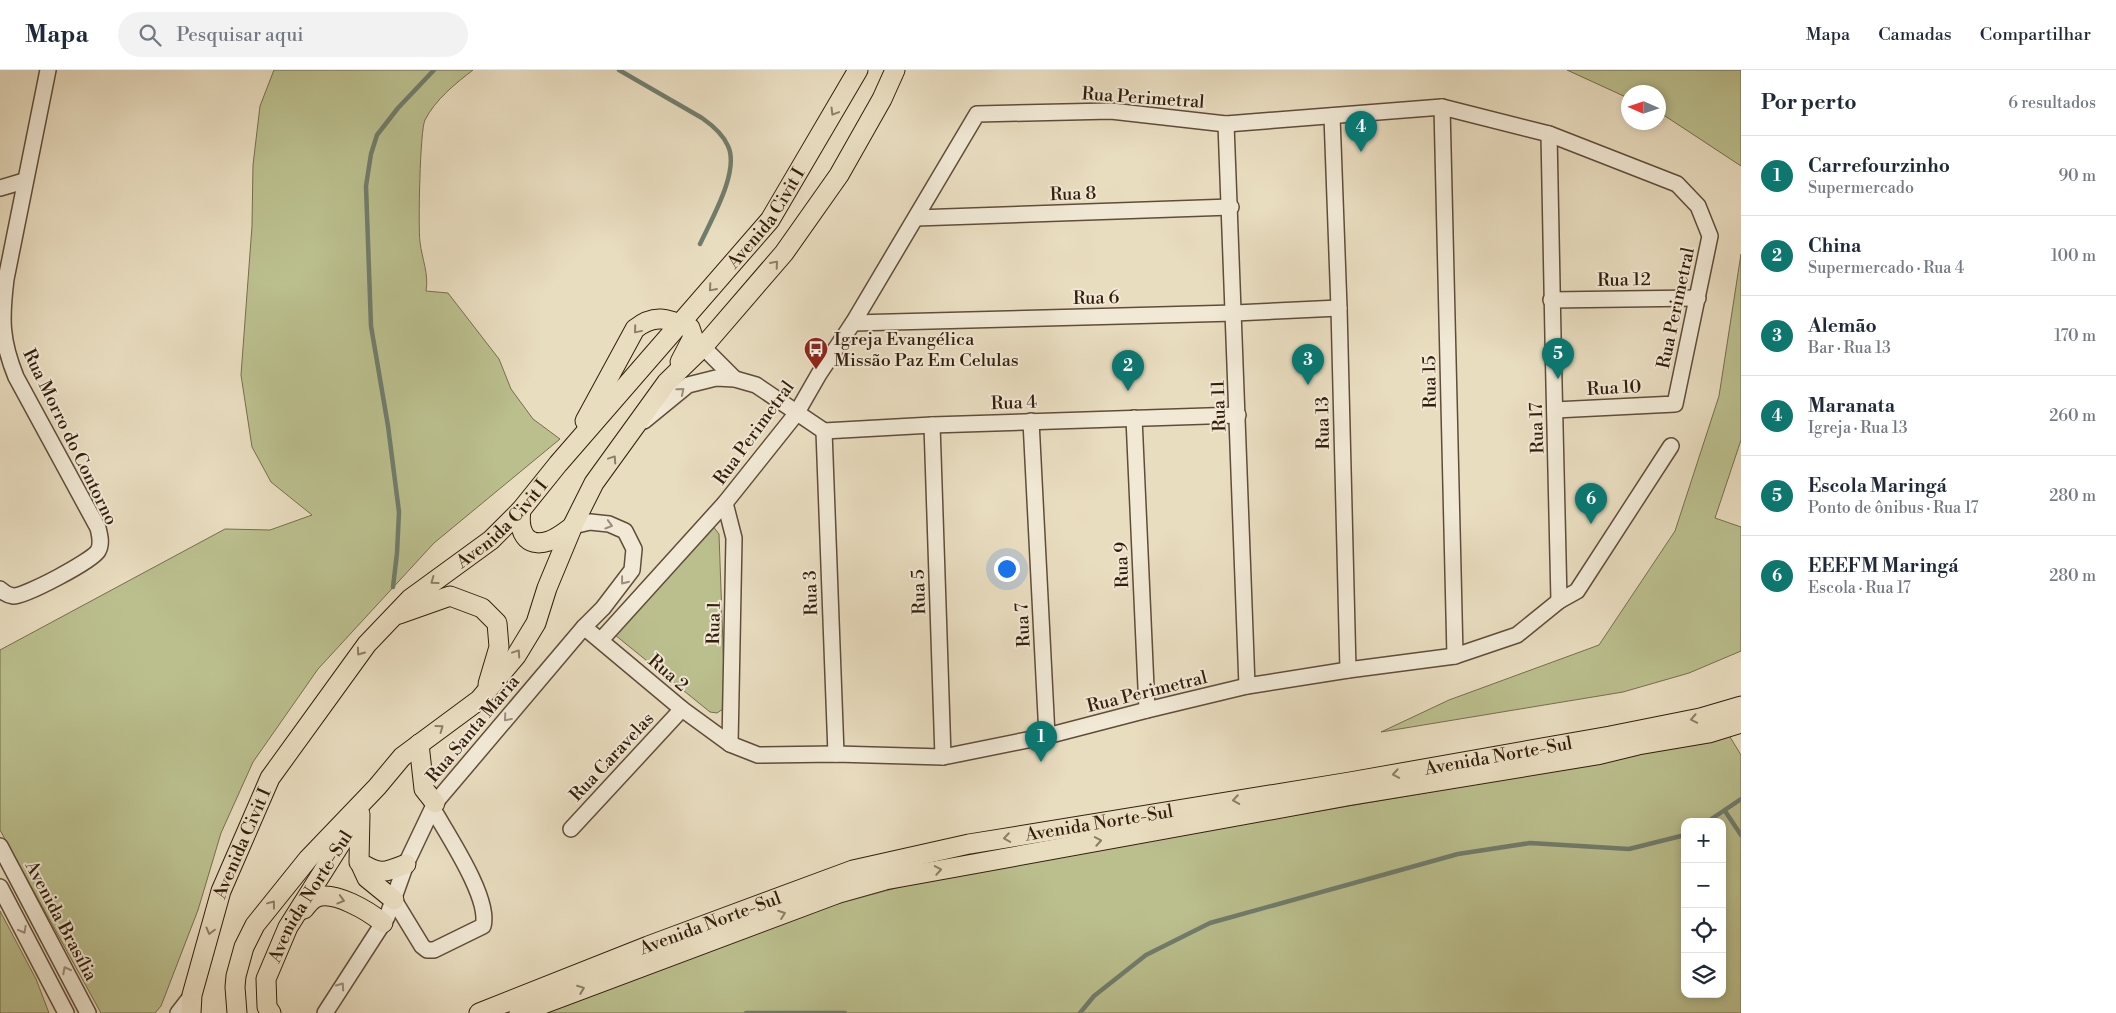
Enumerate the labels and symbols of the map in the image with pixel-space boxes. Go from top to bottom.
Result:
street label: Rua Perimetral [1081,82,1206,114]
north arrow [1621,85,1666,130]
one-way arrow [830,107,840,116]
pin: 4 [1345,111,1377,152]
street label: Avenida Civit I [721,163,810,274]
street label: Rua 8 [1049,182,1097,206]
street label: Rua Perimetral [1652,245,1700,371]
one-way arrow [769,260,778,269]
street label: Rua 12 [1597,268,1651,292]
one-way arrow [709,282,717,291]
street label: Rua 6 [1073,286,1119,310]
one-way arrow [634,324,643,333]
place label: Igreja Evangélica Missão Paz Em Celulas [834,328,1019,372]
bus stop icon: Igreja Evangélica Missão Paz Em Celulas [803,336,829,370]
pin: 5 [1542,338,1574,379]
pin: 3 [1292,344,1324,385]
street label: Rua Morro do Contorno [17,345,123,529]
pin: 2 [1112,350,1144,391]
street label: Rua 15 [1418,355,1442,409]
street label: Rua 10 [1586,375,1642,401]
street label: Rua Perimetral [708,376,800,490]
street label: Rua 11 [1207,380,1231,432]
one-way arrow [675,388,684,397]
street label: Rua 4 [990,391,1038,415]
street label: Rua 13 [1311,396,1335,450]
street label: Rua 17 [1525,402,1549,454]
one-way arrow [607,455,616,465]
street label: Avenida Civit I [451,475,553,574]
pin: 6 [1575,483,1607,524]
one-way arrow [605,520,613,530]
street label: Rua 9 [1110,541,1134,589]
your location [994,556,1020,582]
street label: Rua 5 [907,569,931,615]
street label: Rua 3 [799,570,823,616]
one-way arrow [430,575,440,584]
one-way arrow [622,575,630,584]
street label: Rua 1 [702,601,726,645]
street label: Rua 7 [1010,602,1036,648]
one-way arrow [357,646,366,656]
one-way arrow [511,649,520,659]
street label: Rua 2 [643,649,693,697]
street label: Rua Perimetral [1084,666,1210,718]
street label: Rua Santa Maria [421,670,525,787]
street label: Rua Caravelas [565,707,659,806]
one-way arrow [504,712,513,721]
one-way arrow [1689,713,1698,724]
pin: 1 [1025,721,1057,762]
one-way arrow [434,725,444,734]
street label: Avenida Norte-Sul [1422,731,1575,780]
one-way arrow [1392,768,1401,778]
street label: Avenida Civit I [208,784,276,902]
one-way arrow [1232,795,1241,805]
street label: Avenida Norte-Sul [1022,799,1175,846]
street label: Avenida Norte-Sul [262,826,358,967]
one-way arrow [1002,832,1011,842]
one-way arrow [1093,836,1102,847]
street label: Avenida Brasília [19,856,103,986]
one-way arrow [934,866,942,876]
street label: Avenida Norte-Sul [635,886,785,960]
one-way arrow [336,895,345,905]
one-way arrow [266,901,274,910]
one-way arrow [777,910,786,920]
one-way arrow [17,925,27,934]
one-way arrow [205,927,216,936]
one-way arrow [62,966,72,975]
one-way arrow [335,983,344,992]
one-way arrow [576,985,584,995]

